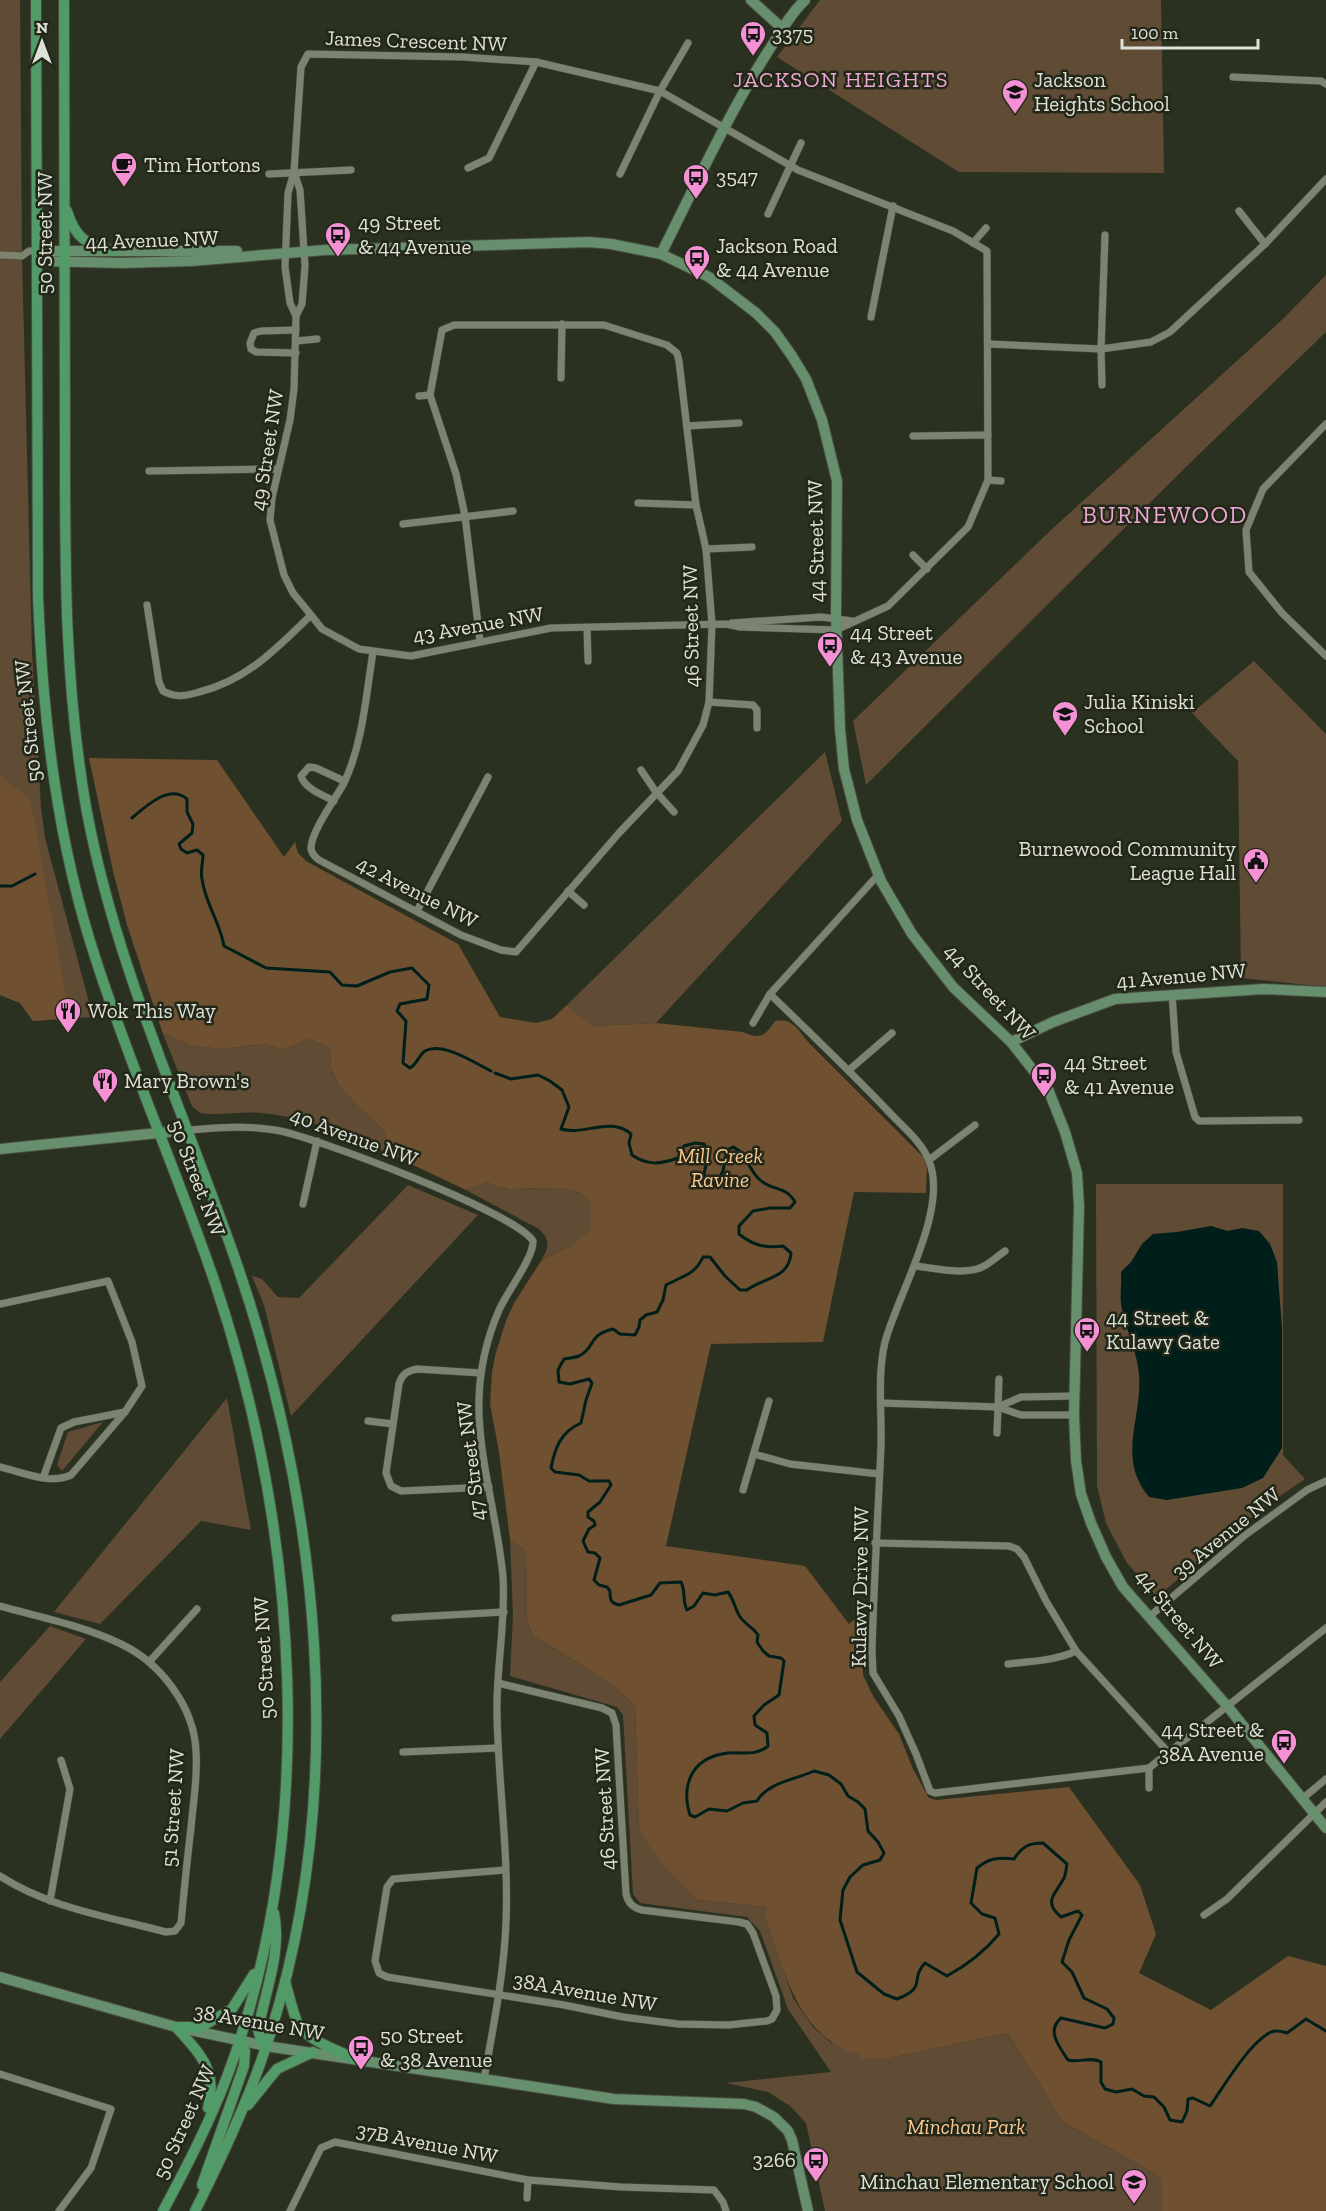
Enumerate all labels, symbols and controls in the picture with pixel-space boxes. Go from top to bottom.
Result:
north arrow [12,12,72,72]
scale bar [1122,12,1258,50]
text: N [36,18,48,37]
bus stop icon: 3375 [738,19,768,57]
place label: 3375 [772,21,813,46]
text: 100 m [1131,22,1179,44]
street label: James Crescent NW [325,25,508,56]
district label: JACKSON HEIGHTS [733,66,949,93]
place label: Jackson Heights School [1034,67,1170,116]
school or university icon: Jackson Heights School [1000,77,1030,115]
cafe icon: Tim Hortons [109,150,139,188]
place label: Tim Hortons [144,152,261,177]
bus stop icon: 3547 [681,162,711,200]
place label: 3547 [716,164,758,189]
street label: 50 Street NW [32,171,57,294]
place label: 49 Street & 44 Avenue [358,210,472,259]
bus stop icon: 49 Street & 44 Avenue [323,220,353,258]
street label: 44 Avenue NW [85,225,219,254]
place label: Jackson Road & 44 Avenue [716,233,838,282]
bus stop icon: Jackson Road & 44 Avenue [682,243,712,281]
street label: 49 Street NW [245,387,288,512]
street label: 44 Street NW [802,479,829,603]
district label: BURNEWOOD [1082,500,1248,529]
street label: 46 Street NW [677,564,704,687]
street label: 43 Avenue NW [411,601,546,648]
place label: 44 Street & 43 Avenue [850,620,962,669]
bus stop icon: 44 Street & 43 Avenue [815,630,845,668]
street label: 50 Street NW [9,658,46,783]
place label: Julia Kiniski School [1084,689,1195,738]
school or university icon: Julia Kiniski School [1050,699,1080,737]
place label: Burnewood Community League Hall [1019,836,1236,885]
public building icon: Burnewood Community League Hall [1241,846,1271,884]
street label: 42 Avenue NW [352,850,482,933]
street label: 44 Street NW [939,938,1042,1045]
street label: 41 Avenue NW [1115,957,1247,994]
restaurant icon: Wok This Way [53,996,83,1034]
place label: Wok This Way [88,998,216,1023]
place label: 44 Street & 41 Avenue [1064,1050,1174,1099]
bus stop icon: 44 Street & 41 Avenue [1029,1060,1059,1098]
restaurant icon: Mary Brown's [90,1066,120,1104]
place label: Mary Brown's [124,1068,249,1093]
street label: 40 Avenue NW [287,1102,422,1171]
street label: 50 Street NW [164,1116,231,1240]
park label: Mill Creek Ravine [677,1143,763,1192]
place label: 44 Street & Kulawy Gate [1106,1305,1220,1354]
bus stop icon: 44 Street & Kulawy Gate [1072,1315,1102,1353]
street label: 47 Street NW [451,1399,490,1523]
street label: 39 Avenue NW [1167,1481,1285,1584]
street label: Kulawy Drive NW [846,1506,873,1668]
street label: 44 Street NW [1130,1564,1229,1674]
street label: 50 Street NW [248,1596,279,1720]
place label: 44 Street & 38A Avenue [1159,1717,1264,1766]
bus stop icon: 44 Street & 38A Avenue [1269,1727,1299,1765]
street label: 51 Street NW [156,1747,189,1868]
street label: 46 Street NW [589,1747,620,1871]
street label: 38A Avenue NW [512,1967,659,2016]
street label: 38 Avenue NW [192,1998,327,2045]
place label: 50 Street & 38 Avenue [380,2023,492,2072]
bus stop icon: 50 Street & 38 Avenue [346,2033,376,2071]
street label: 50 Street NW [147,2060,220,2183]
park label: Minchau Park [907,2114,1025,2139]
street label: 37B Avenue NW [354,2117,500,2169]
bus stop icon: 3266 [801,2145,831,2183]
place label: 3266 [753,2147,796,2172]
school or university icon: Minchau Elementary School [1119,2167,1149,2205]
place label: Minchau Elementary School [860,2169,1114,2194]

